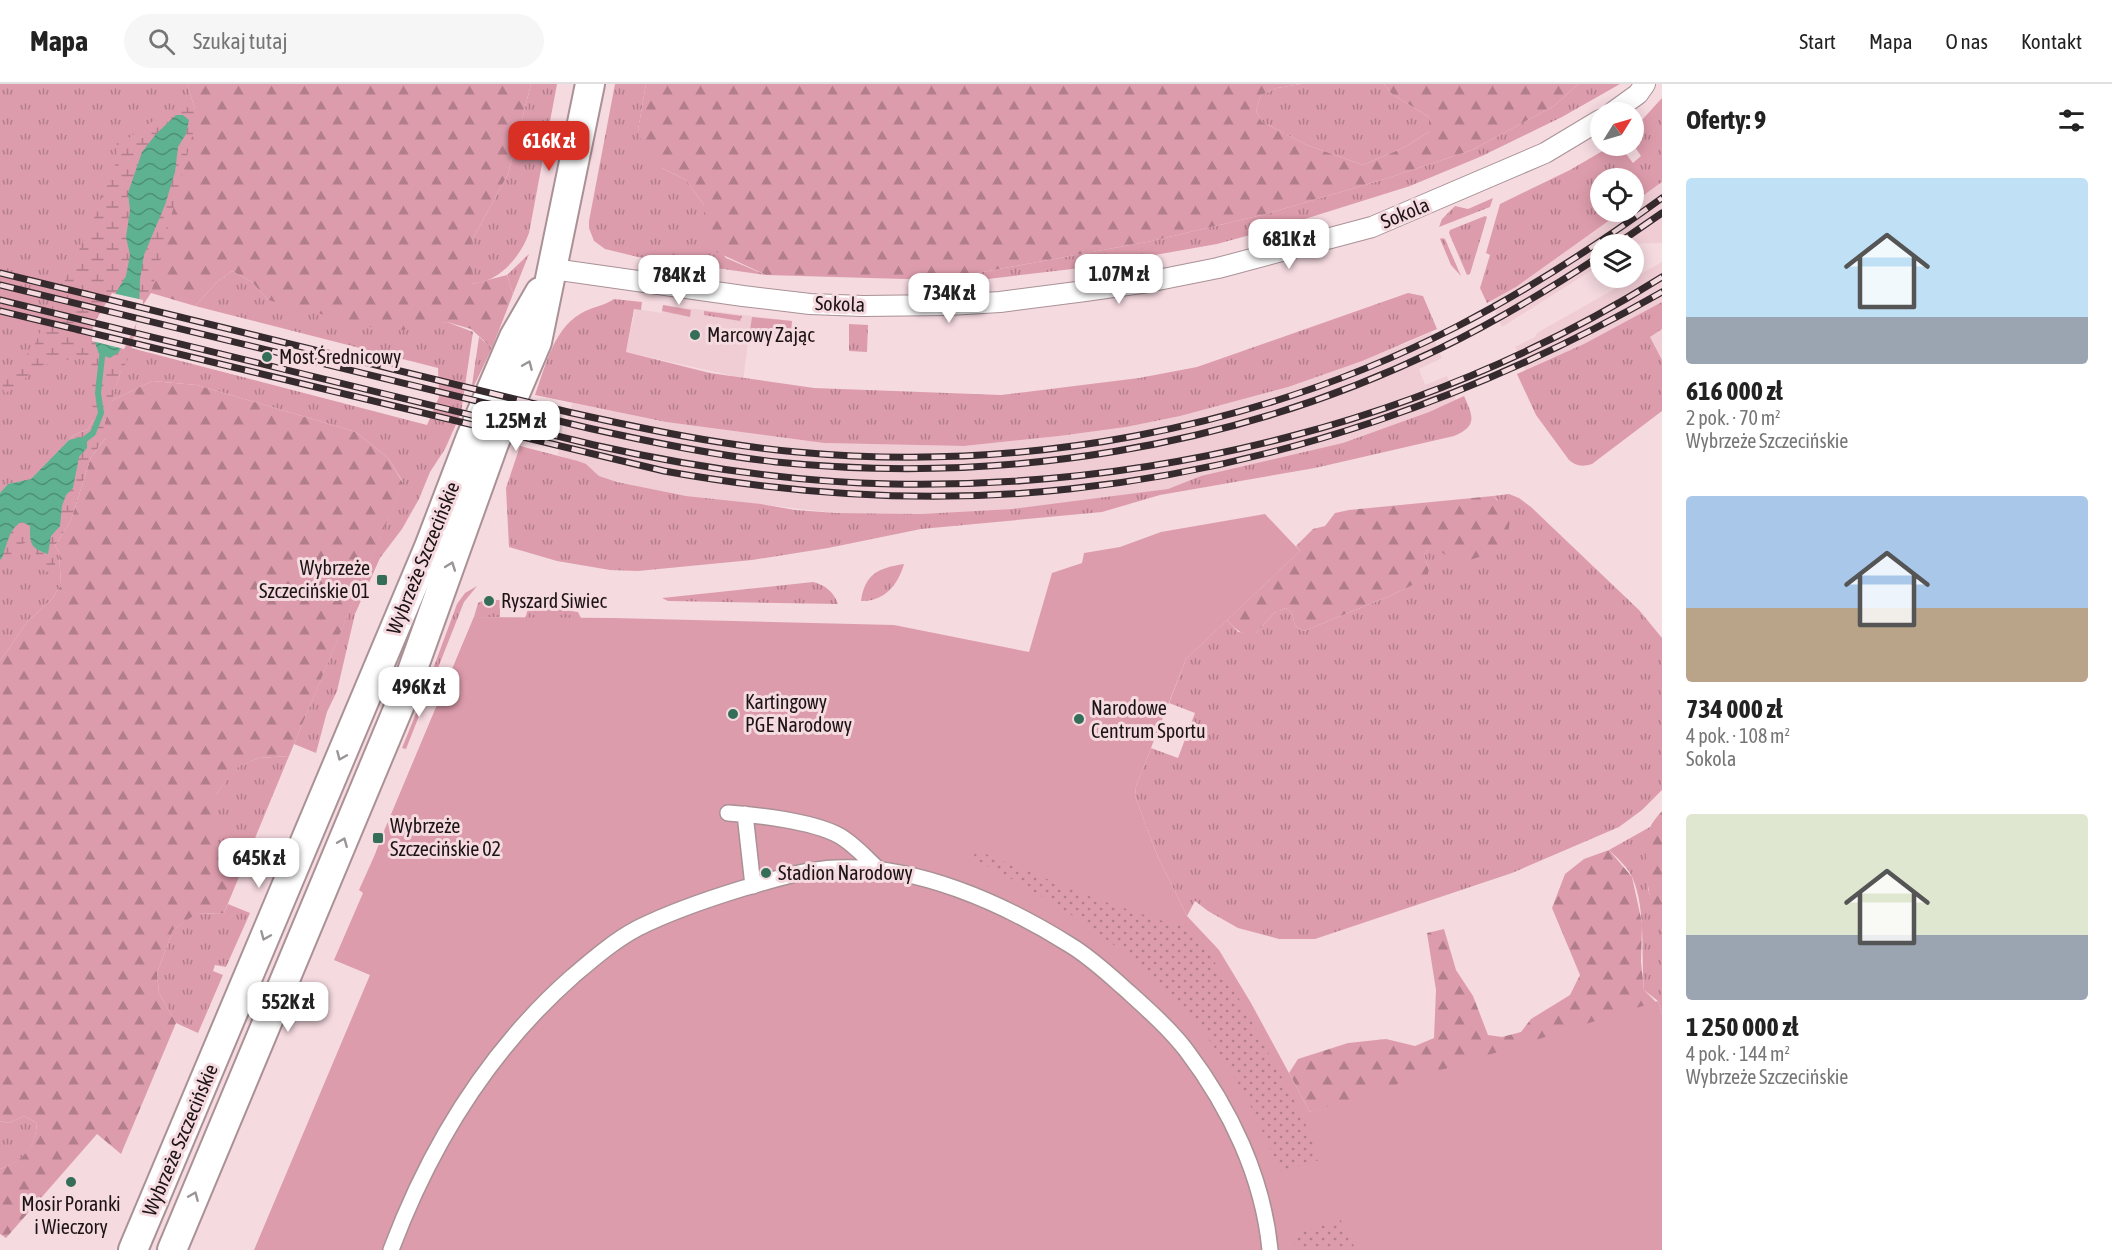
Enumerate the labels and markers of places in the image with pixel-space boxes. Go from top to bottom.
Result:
pin: 616K zł [494,121,604,172]
pin: 681K zł [1234,219,1344,270]
pin: 1.07M zł [1057,254,1181,305]
pin: 784K zł [624,255,734,306]
pin: 734K zł [894,273,1004,324]
place label: Marcowy Zając [707,323,815,346]
marker: Marcowy Zając [688,328,702,342]
place label: Most Średnicowy [279,345,401,368]
marker: Most Średnicowy [260,350,274,364]
pin: 1.25M zł [454,401,578,452]
place label: Wybrzeże Szczecińskie 01 [259,556,370,602]
marker: Wybrzeże Szczecińskie 01 [375,573,389,587]
place label: Ryszard Siwiec [501,589,607,612]
marker: Ryszard Siwiec [482,594,496,608]
pin: 496K zł [364,667,474,718]
place label: Kartingowy PGE Narodowy [745,690,852,736]
place label: Narodowe Centrum Sportu [1091,696,1206,742]
marker: Kartingowy PGE Narodowy [726,707,740,721]
marker: Narodowe Centrum Sportu [1072,712,1086,726]
place label: Wybrzeże Szczecińskie 02 [390,814,501,860]
marker: Wybrzeże Szczecińskie 02 [371,831,385,845]
pin: 645K zł [204,838,314,889]
place label: Stadion Narodowy [778,861,913,884]
marker: Stadion Narodowy [759,866,773,880]
pin: 552K zł [233,982,343,1033]
marker: Mosir Poranki i Wieczory [64,1175,78,1189]
place label: Mosir Poranki i Wieczory [21,1192,121,1238]

